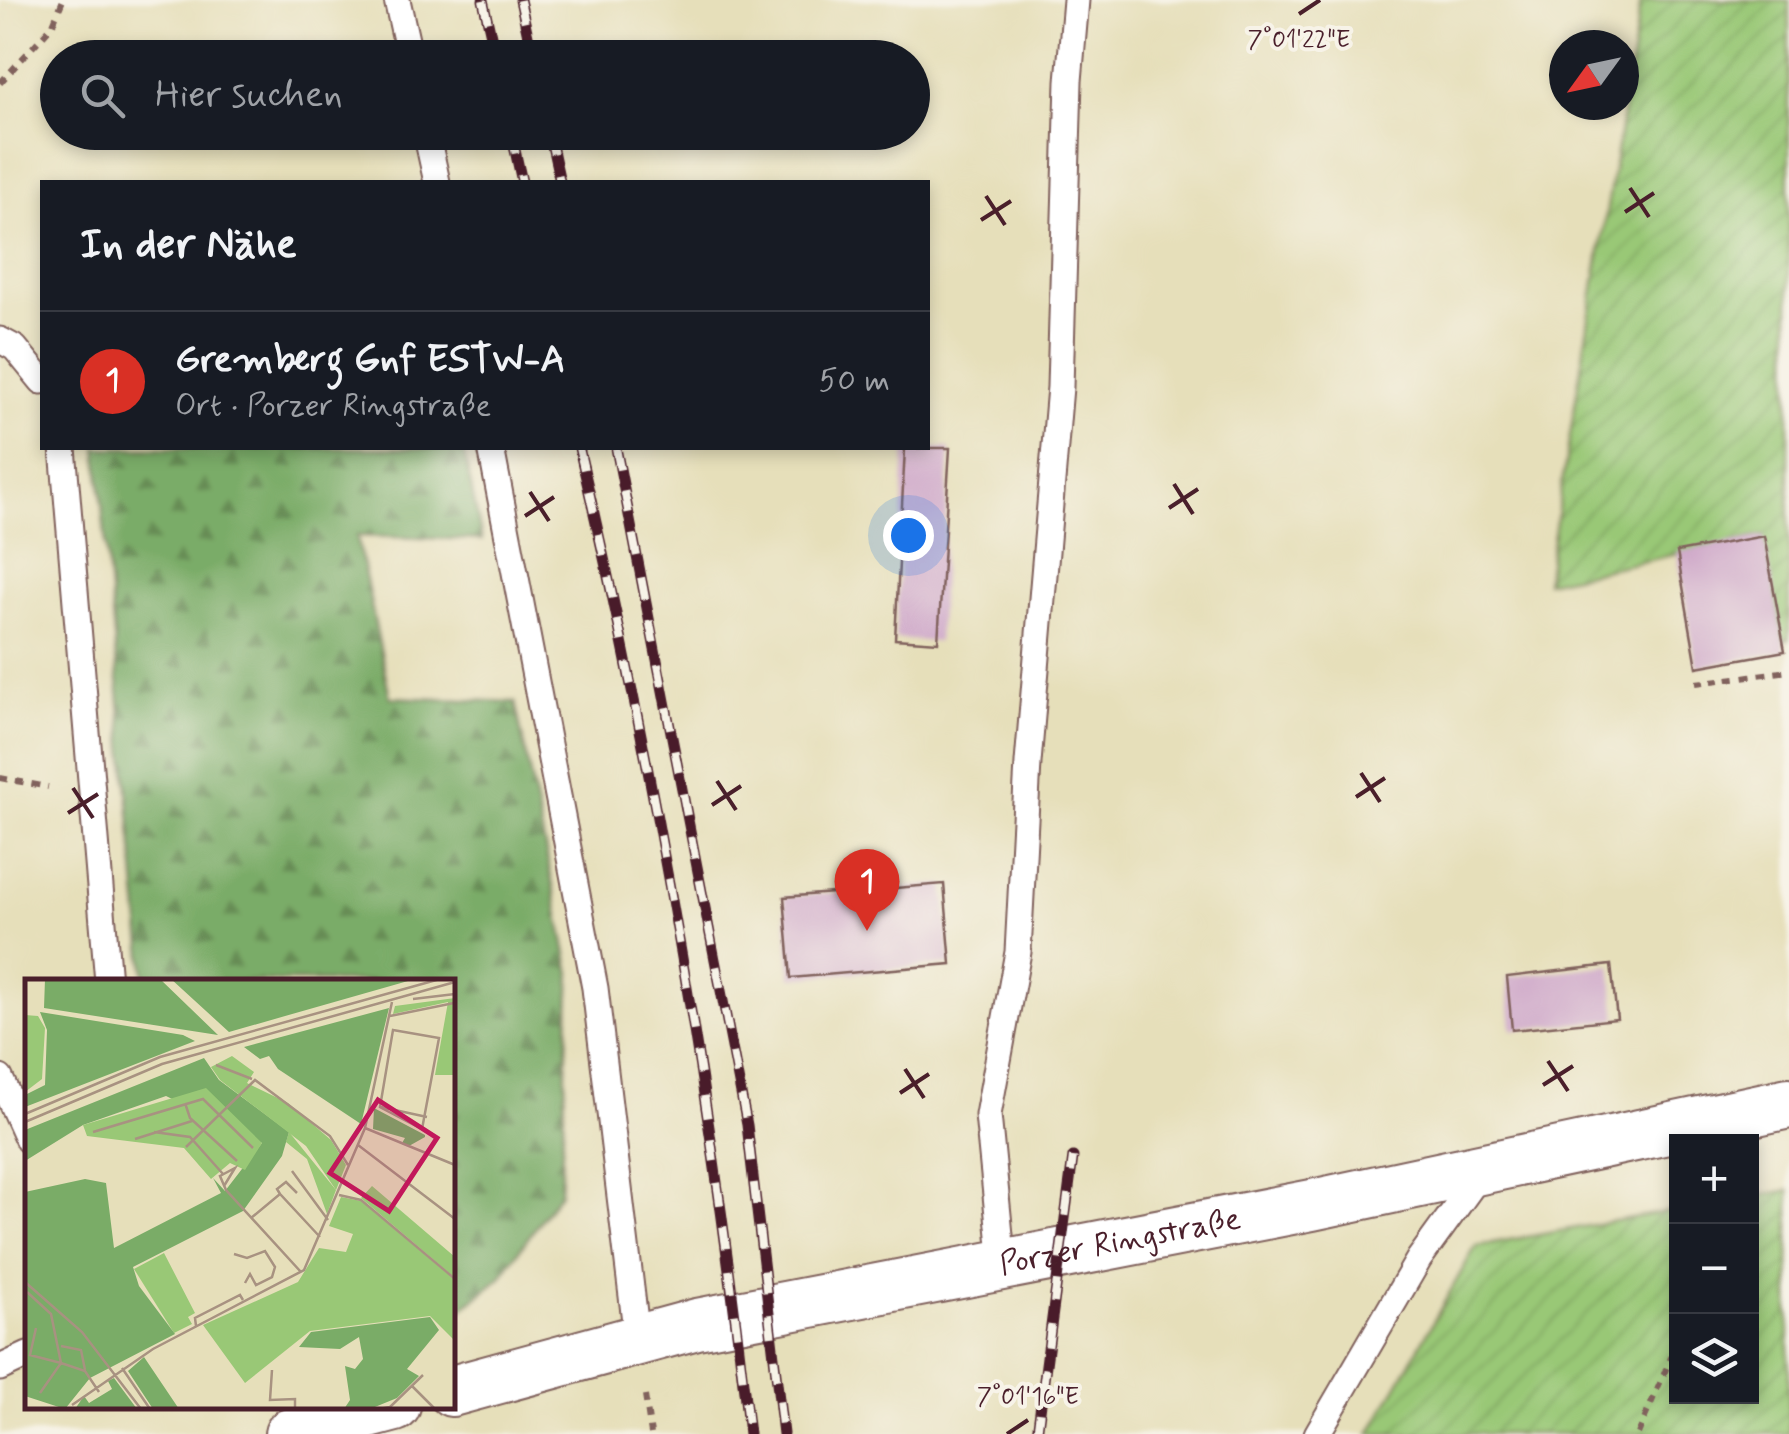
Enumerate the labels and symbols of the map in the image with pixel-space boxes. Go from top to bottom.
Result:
text: 7°01'22"E [1248,24,1350,57]
north arrow [1549,30,1639,120]
your location [883,510,934,561]
pin: 1 [834,848,900,931]
inset map [25,979,455,1409]
street label: Porzer Ringstraße [996,1198,1244,1286]
text: 7°01'16"E [977,1381,1079,1414]

